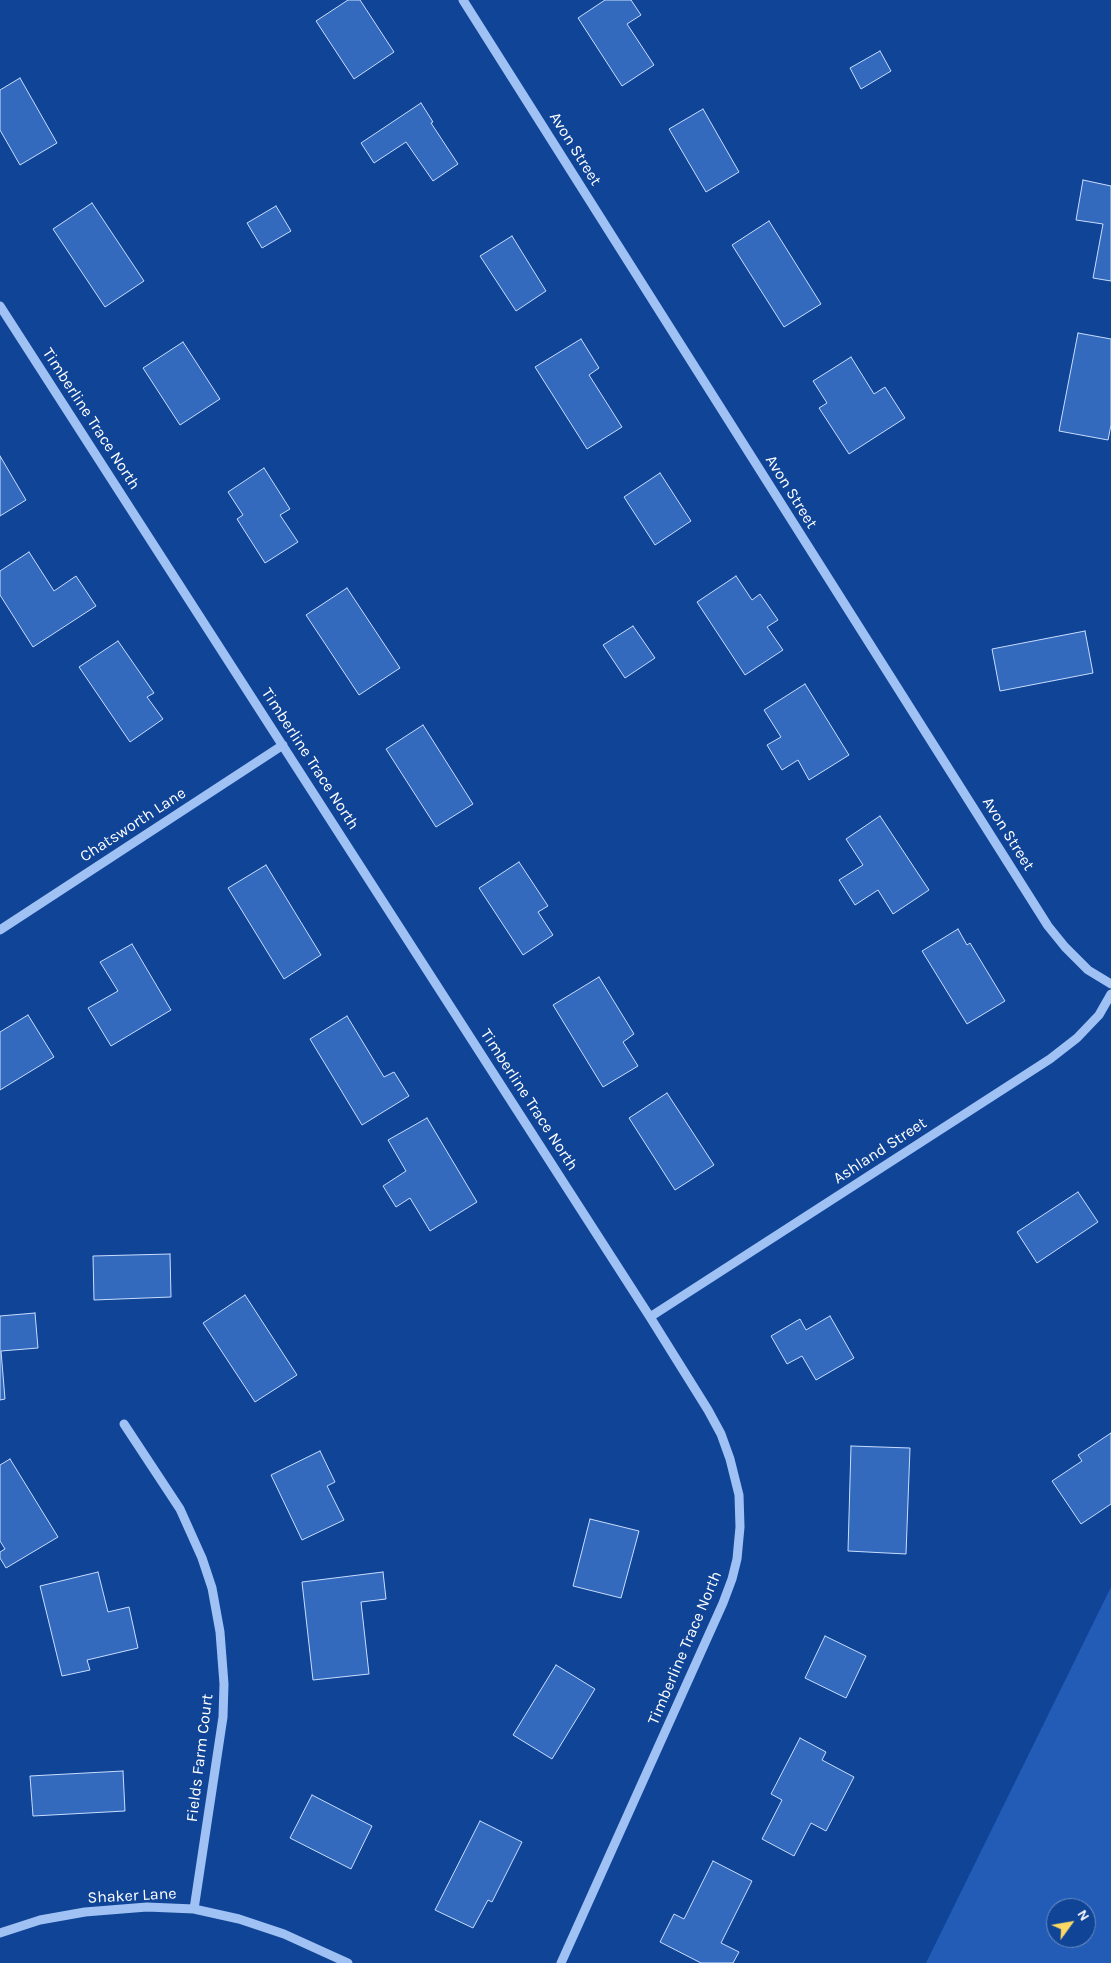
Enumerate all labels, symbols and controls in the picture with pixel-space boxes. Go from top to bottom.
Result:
street label: Avon Street [545,109,605,189]
street label: Timberline Trace North [38,345,144,493]
street label: Avon Street [761,452,821,532]
street label: Timberline Trace North [257,685,363,833]
street label: Chatsworth Lane [76,784,190,866]
street label: Avon Street [978,794,1038,874]
street label: Timberline Trace North [476,1026,582,1174]
street label: Ashland Street [830,1114,930,1188]
street label: Timberline Trace North [644,1568,726,1728]
street label: Fields Farm Court [183,1693,217,1823]
street label: Shaker Lane [87,1884,177,1908]
north arrow [1046,1898,1096,1948]
text: N [1073,1907,1093,1924]

